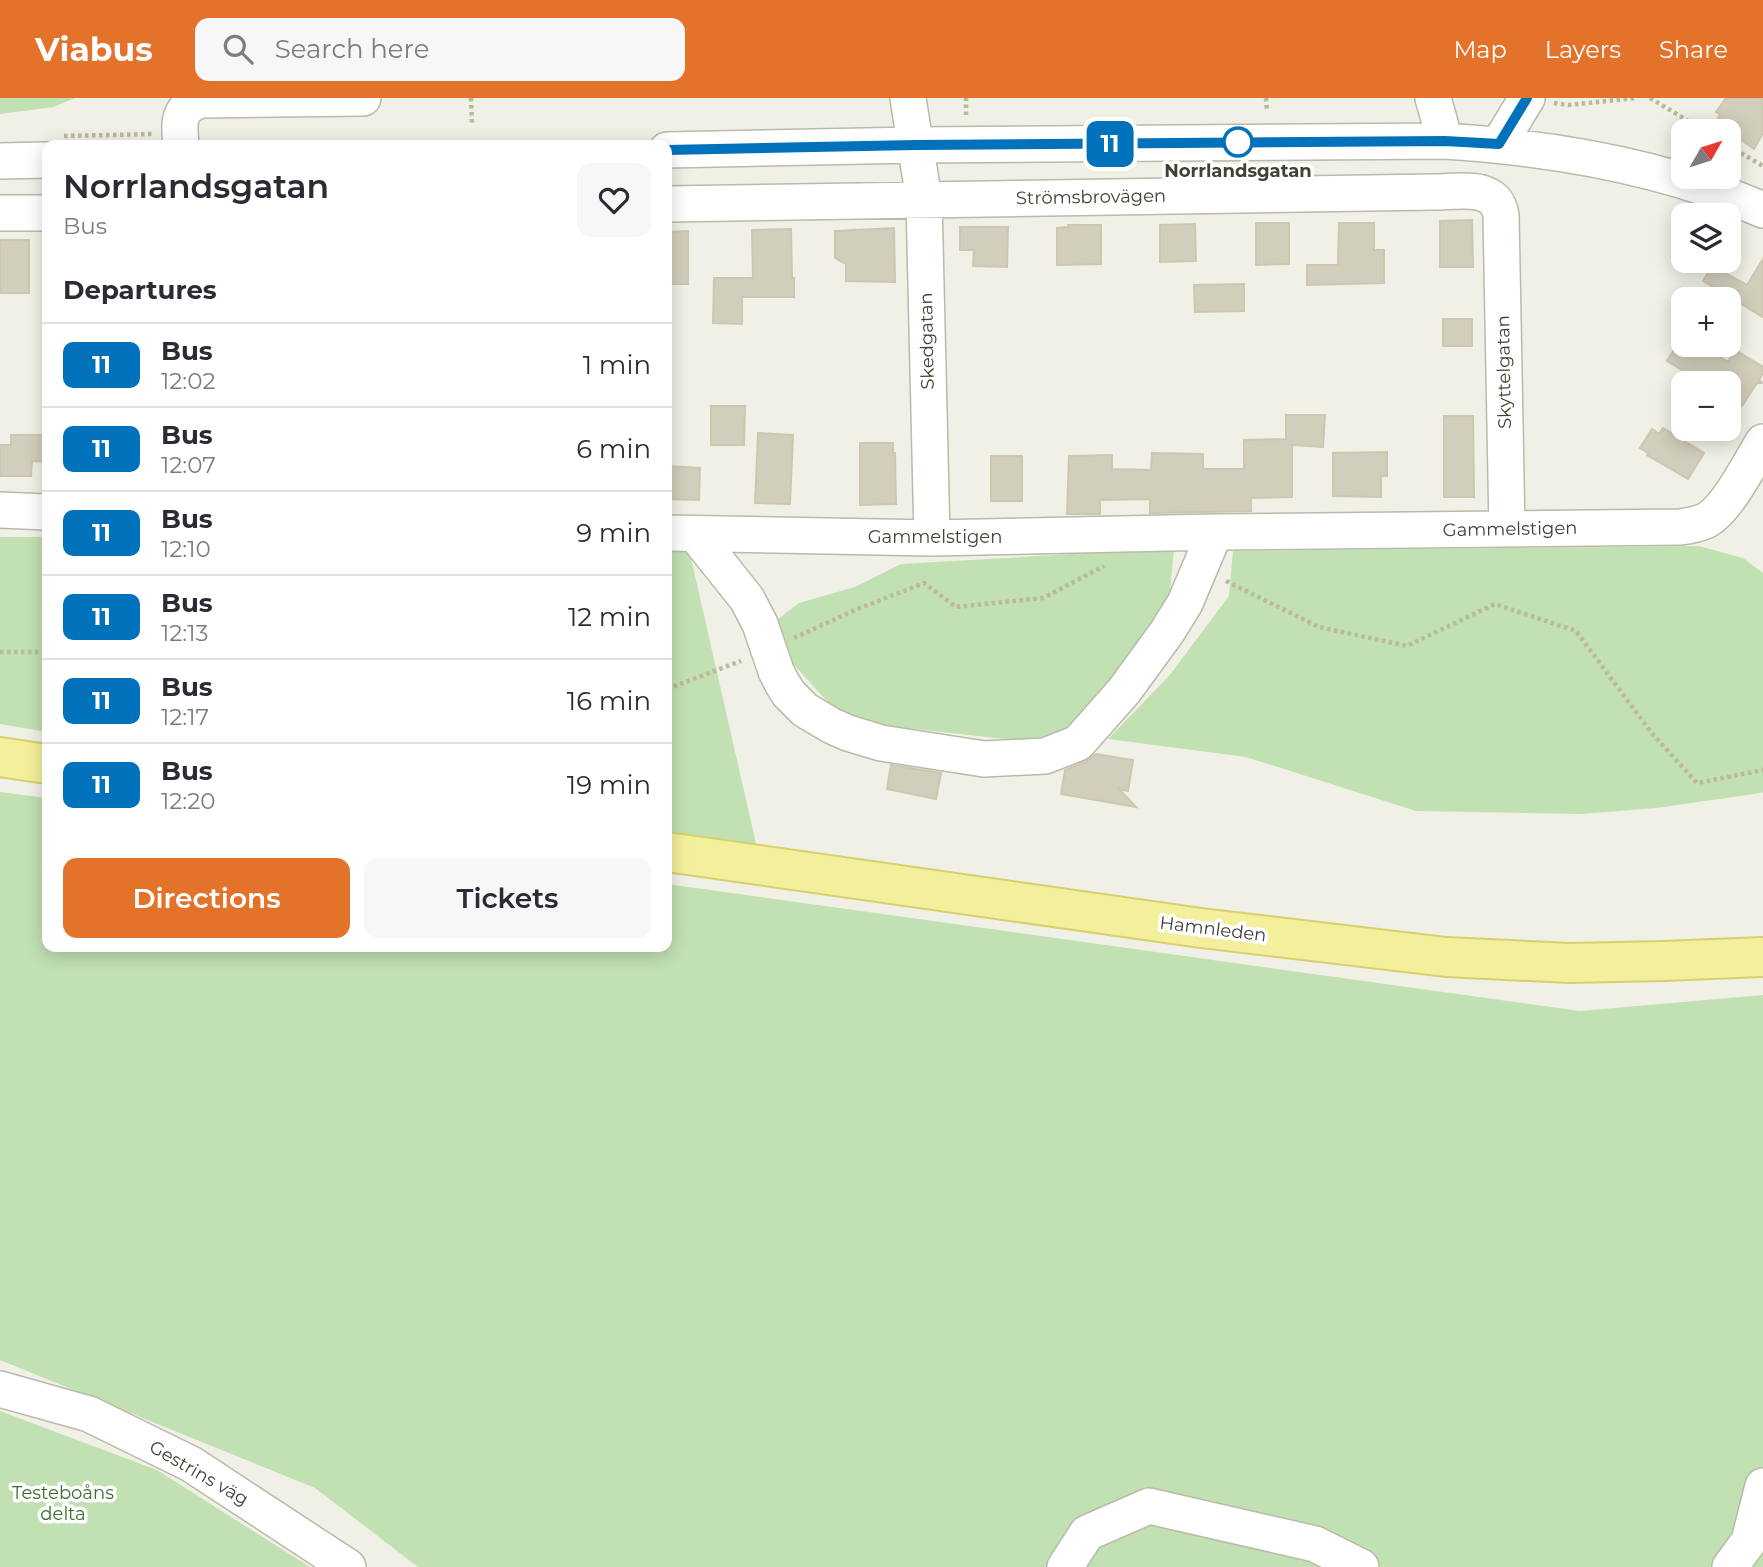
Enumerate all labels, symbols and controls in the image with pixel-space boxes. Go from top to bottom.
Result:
search box [195,18,685,81]
text: Viabus [35,29,153,69]
icon: search [219,30,257,68]
text: Search here [275,33,429,65]
text: Map [1453,35,1507,64]
text: Layers [1545,35,1621,64]
text: Share [1659,35,1728,64]
north arrow [1671,119,1741,189]
map controls [1671,119,1741,441]
line badge: 11 [1078,121,1142,167]
marker: Norrlandsgatan [1223,127,1253,157]
text: 11 [1101,129,1119,158]
place label: Norrlandsgatan [1164,160,1312,182]
button: heart [577,163,651,237]
text: Norrlandsgatan [63,166,329,206]
street label: Strömsbrovägen [1016,185,1166,209]
button: layers [1671,203,1741,273]
text: Bus [63,212,107,240]
text: Departures [63,274,217,306]
button: + [1671,287,1741,357]
street label: Skedgatan [915,292,939,390]
street label: Skyttelgatan [1492,315,1516,429]
text: Bus [161,335,213,367]
text: 1 min [583,349,651,381]
text: 11 [92,350,111,379]
text: 12:02 [161,367,216,395]
button: − [1671,371,1741,441]
text: Bus [161,419,213,451]
text: 6 min [576,433,651,465]
text: 11 [92,434,111,463]
text: 12:07 [161,451,216,479]
text: Bus [161,503,213,535]
text: 9 min [576,517,651,549]
street label: Gammelstigen [1442,517,1578,541]
text: 11 [92,518,111,547]
street label: Gammelstigen [868,526,1002,548]
text: 12:10 [161,535,211,563]
text: Bus [161,587,213,619]
text: 12 min [568,601,651,633]
text: 11 [92,602,111,631]
text: 12:13 [161,619,209,647]
text: Bus [161,671,213,703]
text: 16 min [567,685,651,717]
text: 11 [92,686,111,715]
text: 12:17 [161,703,209,731]
text: Bus [161,755,213,787]
text: 19 min [567,769,651,801]
text: 11 [92,770,111,799]
text: 12:20 [161,787,215,815]
button: Directions [63,858,350,938]
button: Tickets [364,858,651,938]
street label: Hamnleden [1158,912,1268,946]
street label: Gestrins väg [146,1436,252,1510]
park label: Testeboåns delta [12,1482,114,1525]

